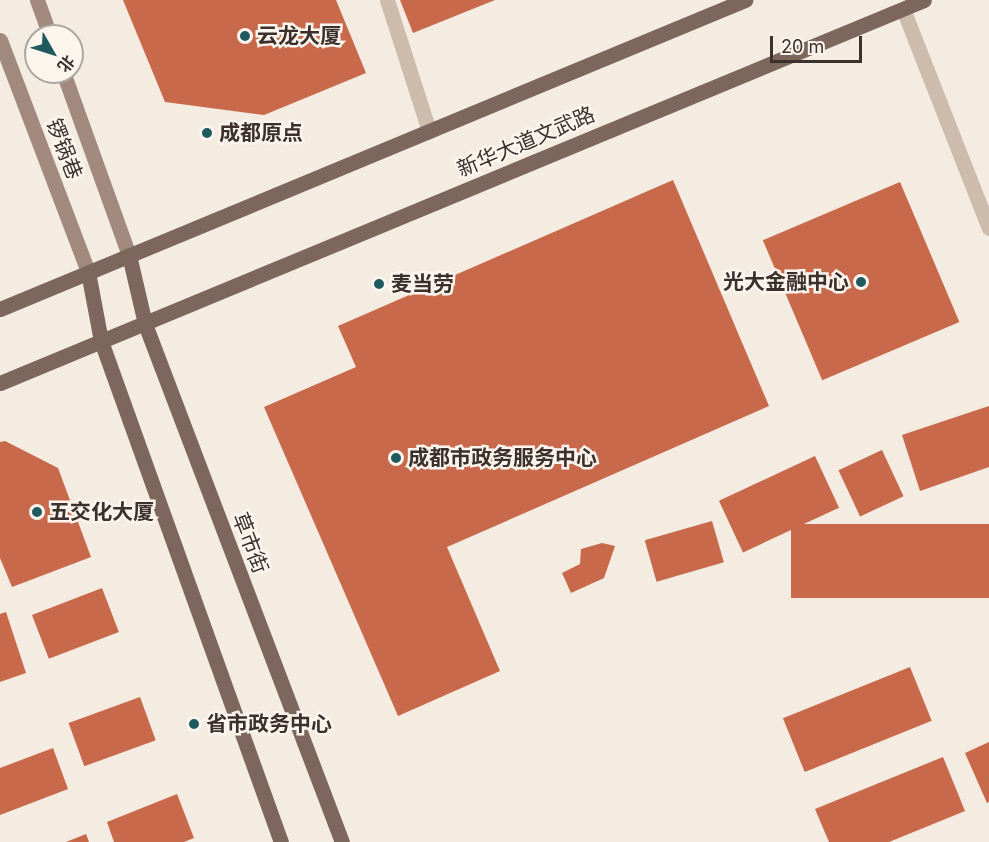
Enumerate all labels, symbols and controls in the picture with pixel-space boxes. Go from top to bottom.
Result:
place label: 云龙大厦 [257,23,341,49]
north arrow [24,24,84,84]
scale bar [773,24,864,62]
marker: 云龙大厦 [238,29,252,43]
text: 20 m [781,36,824,57]
text: 北 [54,52,79,77]
street label: 新华大道文武路 [453,102,599,182]
street label: 锣锅巷 [41,115,87,183]
place label: 成都原点 [219,120,303,146]
marker: 成都原点 [200,126,214,140]
place label: 光大金融中心 [723,269,849,295]
place label: 麦当劳 [391,271,454,297]
marker: 光大金融中心 [854,275,868,289]
marker: 麦当劳 [372,277,386,291]
place label: 成都市政务服务中心 [408,445,597,471]
marker: 成都市政务服务中心 [389,451,403,465]
place label: 五交化大厦 [49,499,154,525]
marker: 五交化大厦 [30,505,44,519]
street label: 草市街 [227,509,273,577]
place label: 省市政务中心 [206,711,332,737]
marker: 省市政务中心 [187,717,201,731]

